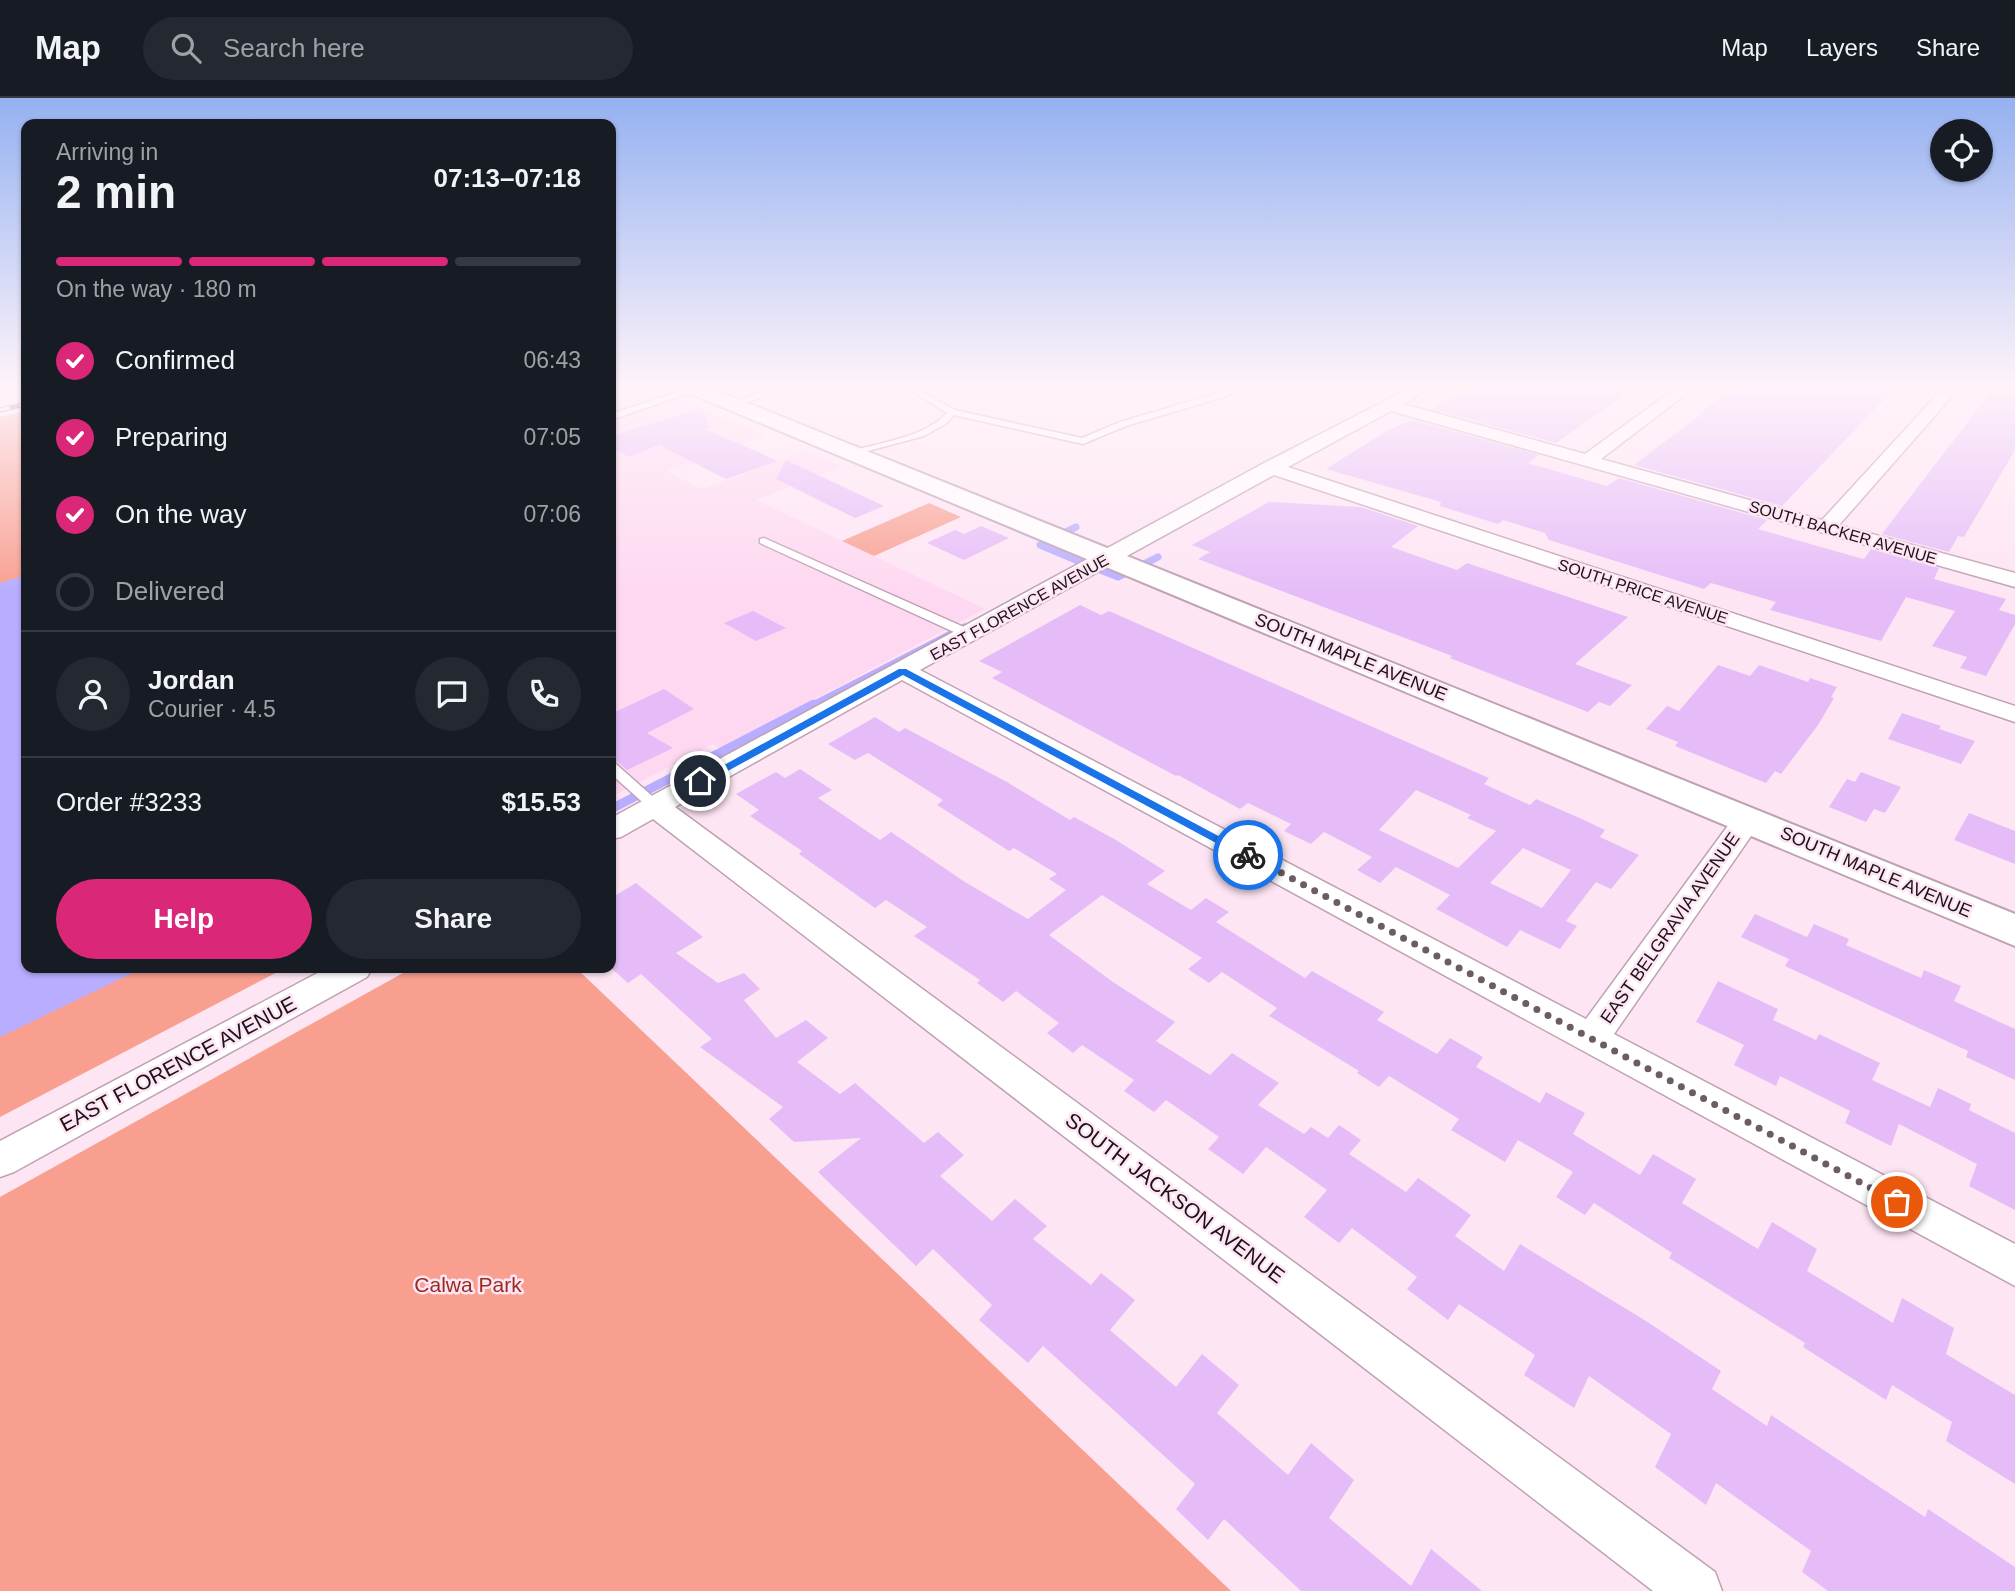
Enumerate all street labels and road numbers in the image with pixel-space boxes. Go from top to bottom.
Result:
street label: SOUTH BACKER AVENUE [1747,498,1939,567]
street label: EAST FLORENCE AVENUE [927,551,1111,664]
street label: SOUTH PRICE AVENUE [1556,556,1730,627]
street label: SOUTH MAPLE AVENUE [1252,609,1450,705]
street label: SOUTH MAPLE AVENUE [1777,823,1975,921]
street label: EAST BELGRAVIA AVENUE [1596,829,1744,1027]
street label: EAST FLORENCE AVENUE [56,991,300,1136]
street label: SOUTH JACKSON AVENUE [1061,1108,1289,1287]

